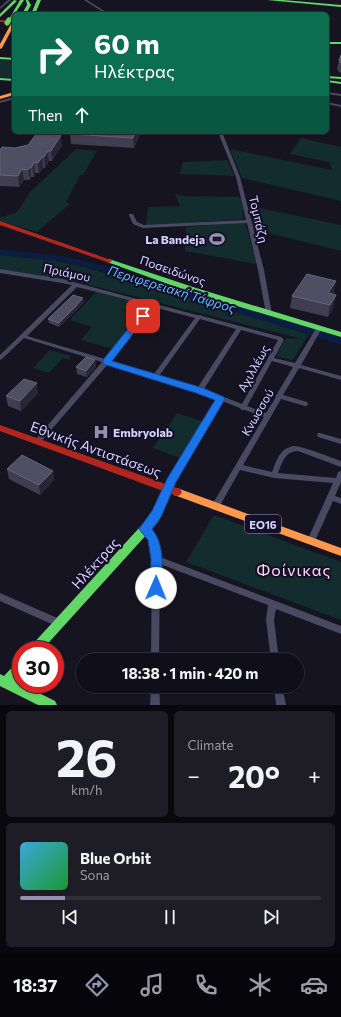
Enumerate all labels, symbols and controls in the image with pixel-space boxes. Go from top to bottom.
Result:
text: 60 m [94,26,160,60]
icon: right [28,28,80,80]
text: Ηλέκτρας [94,60,175,82]
icon: ahead [71,104,93,126]
text: Then [28,106,63,124]
street label: Τομπάζη [247,194,271,244]
sports icon: La Bandeja [208,230,226,248]
place label: La Bandeja [145,232,205,246]
street label: Ποσειδώνος [138,252,208,288]
street label: Πριάμου [42,260,92,284]
water label: Περιφερειακή Τάφρος [106,262,239,316]
pin [126,299,160,333]
icon: arrive [132,305,154,327]
street label: Αχιλλέως [234,342,272,394]
street label: Κνωσσού [238,386,276,438]
street label: Εθνικής Αντιστάσεως [28,417,164,481]
hospital icon: Embryolab [92,423,110,441]
place label: Embryolab [113,425,173,439]
road number: ΕΟ16 [245,515,281,533]
street label: Ηλέκτρας [68,534,122,592]
district label: Φοίνικας [257,560,331,579]
position arrow [135,567,177,609]
speed limit sign: 30 [12,641,64,693]
text: 18:38 · 1 min · 420 m [122,664,258,682]
text: 26 [56,724,117,788]
text: Climate [188,737,233,753]
text: 20° [228,757,280,794]
text: − [188,762,200,789]
text: + [308,762,321,789]
text: km/h [71,782,103,798]
text: Blue Orbit [80,849,151,867]
text: Sona [80,867,110,883]
icon: previous [59,906,81,928]
icon: pause [159,906,181,928]
icon: next [260,906,282,928]
icon: directions [83,971,111,999]
icon: music [138,971,166,999]
icon: phone [192,971,220,999]
icon: climate [246,971,274,999]
icon: car [300,971,328,999]
text: 18:37 [13,974,57,996]

